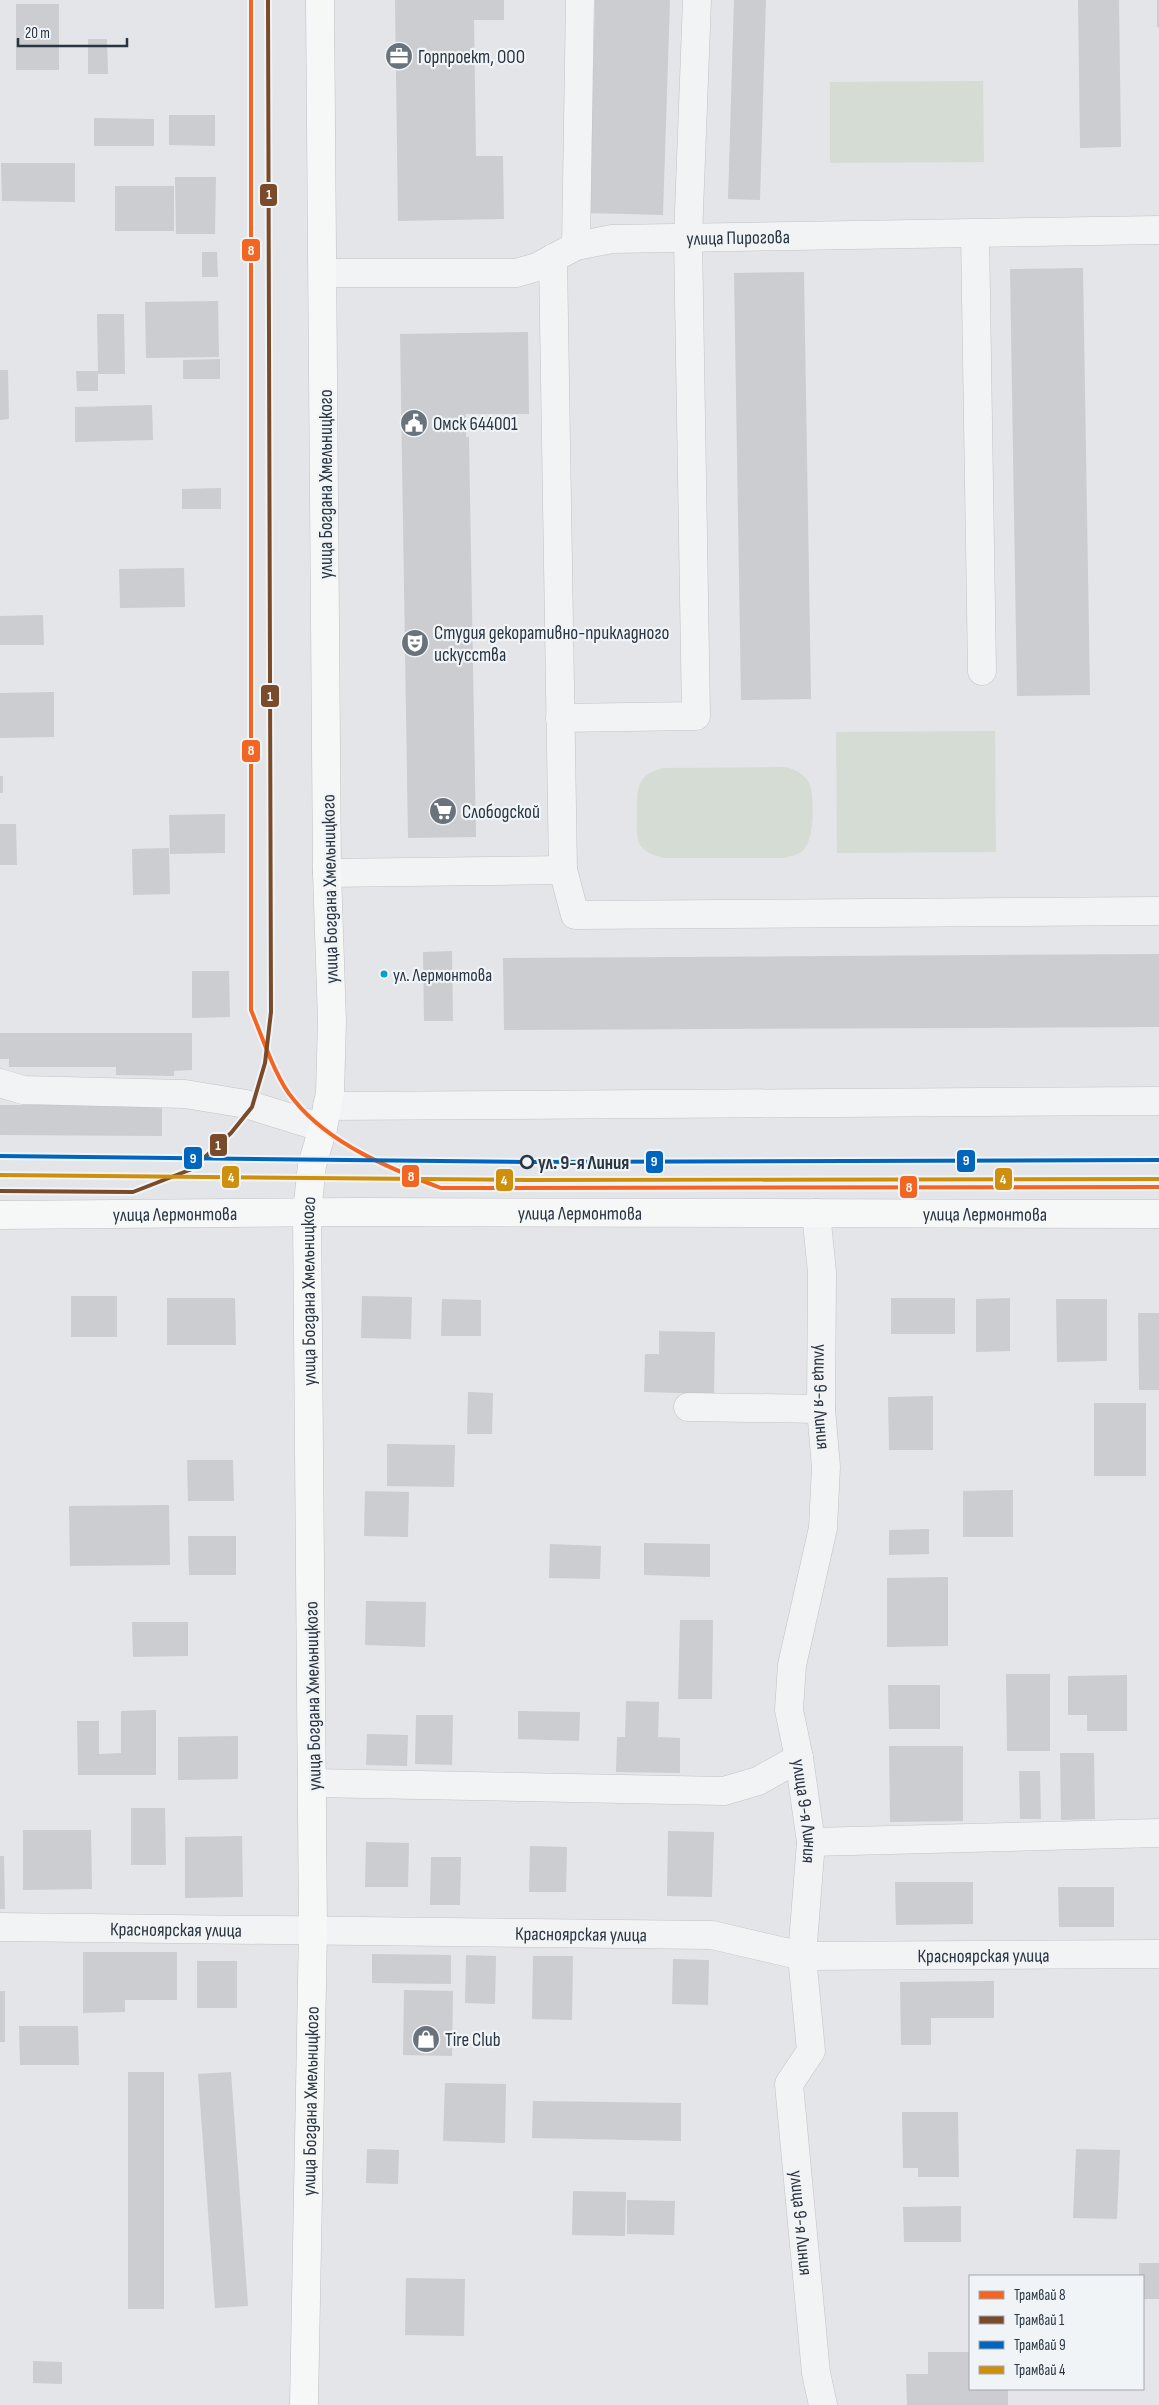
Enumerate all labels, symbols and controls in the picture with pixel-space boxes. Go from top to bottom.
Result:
scale bar [18,15,126,47]
text: 20 m [25,24,50,43]
office icon: Горпроект, ООО [384,41,414,71]
place label: Горпроект, ООО [418,46,525,69]
line badge: 1 [259,183,278,207]
text: 1 [266,186,272,203]
street label: улица Пирогова [686,226,790,251]
line badge: 8 [241,238,261,262]
text: 8 [248,242,255,259]
street label: улица Богдана Хмельницкого [315,389,338,579]
public building icon: Омск 644001 [399,408,429,438]
place label: Омск 644001 [433,413,518,436]
place label: Студия декоративно-прикладного искусства [434,622,669,667]
theatre icon: Студия декоративно-прикладного искусства [400,628,430,658]
line badge: 1 [260,684,280,708]
text: 1 [267,688,273,705]
line badge: 8 [241,739,261,763]
text: 8 [248,742,255,759]
street label: улица Богдана Хмельницкого [317,794,344,984]
supermarket icon: Слободской [428,796,458,826]
place label: Слободской [462,801,540,824]
place label: ул. Лермонтова [393,965,492,986]
marker: ул. Лермонтова [379,969,389,979]
line badge: 1 [209,1133,228,1157]
text: 1 [215,1137,221,1154]
line badge: 9 [183,1146,203,1170]
line badge: 9 [956,1149,976,1173]
text: 9 [190,1150,197,1167]
line badge: 9 [645,1150,664,1174]
place label: ул. 9-я Линия [538,1152,629,1175]
text: 9 [963,1152,970,1169]
text: 9 [651,1153,658,1170]
marker: ул. 9-я Линия [520,1155,534,1169]
line badge: 8 [401,1164,420,1188]
line badge: 4 [221,1165,240,1189]
line badge: 4 [994,1167,1013,1191]
text: 8 [408,1168,415,1185]
line badge: 4 [495,1168,514,1192]
text: 4 [228,1169,235,1186]
text: 4 [1000,1171,1007,1188]
text: 4 [501,1172,508,1189]
line badge: 8 [899,1175,918,1199]
text: 8 [906,1179,913,1196]
street label: улица Богдана Хмельницкого [297,1195,322,1386]
street label: улица Лермонтова [518,1202,642,1226]
street label: улица Лермонтова [113,1203,237,1227]
street label: улица Лермонтова [923,1203,1047,1227]
street label: улица 9-я Линия [808,1344,834,1450]
street label: улица Богдана Хмельницкого [300,1601,327,1791]
street label: улица 9-я Линия [786,1758,821,1864]
street label: Красноярская улица [110,1918,242,1943]
street label: Красноярская улица [515,1923,647,1947]
street label: Красноярская улица [918,1945,1050,1968]
street label: улица Богдана Хмельницкого [298,2006,325,2196]
shop icon: Tire Club [411,2024,441,2054]
place label: Tire Club [445,2029,501,2052]
street label: улица 9-я Линия [784,2170,817,2277]
legend [969,2275,1144,2390]
text: Трамвай 8 [1014,2286,1066,2305]
text: Трамвай 1 [1014,2311,1065,2330]
text: Трамвай 9 [1014,2336,1066,2355]
text: Трамвай 4 [1014,2361,1065,2380]

